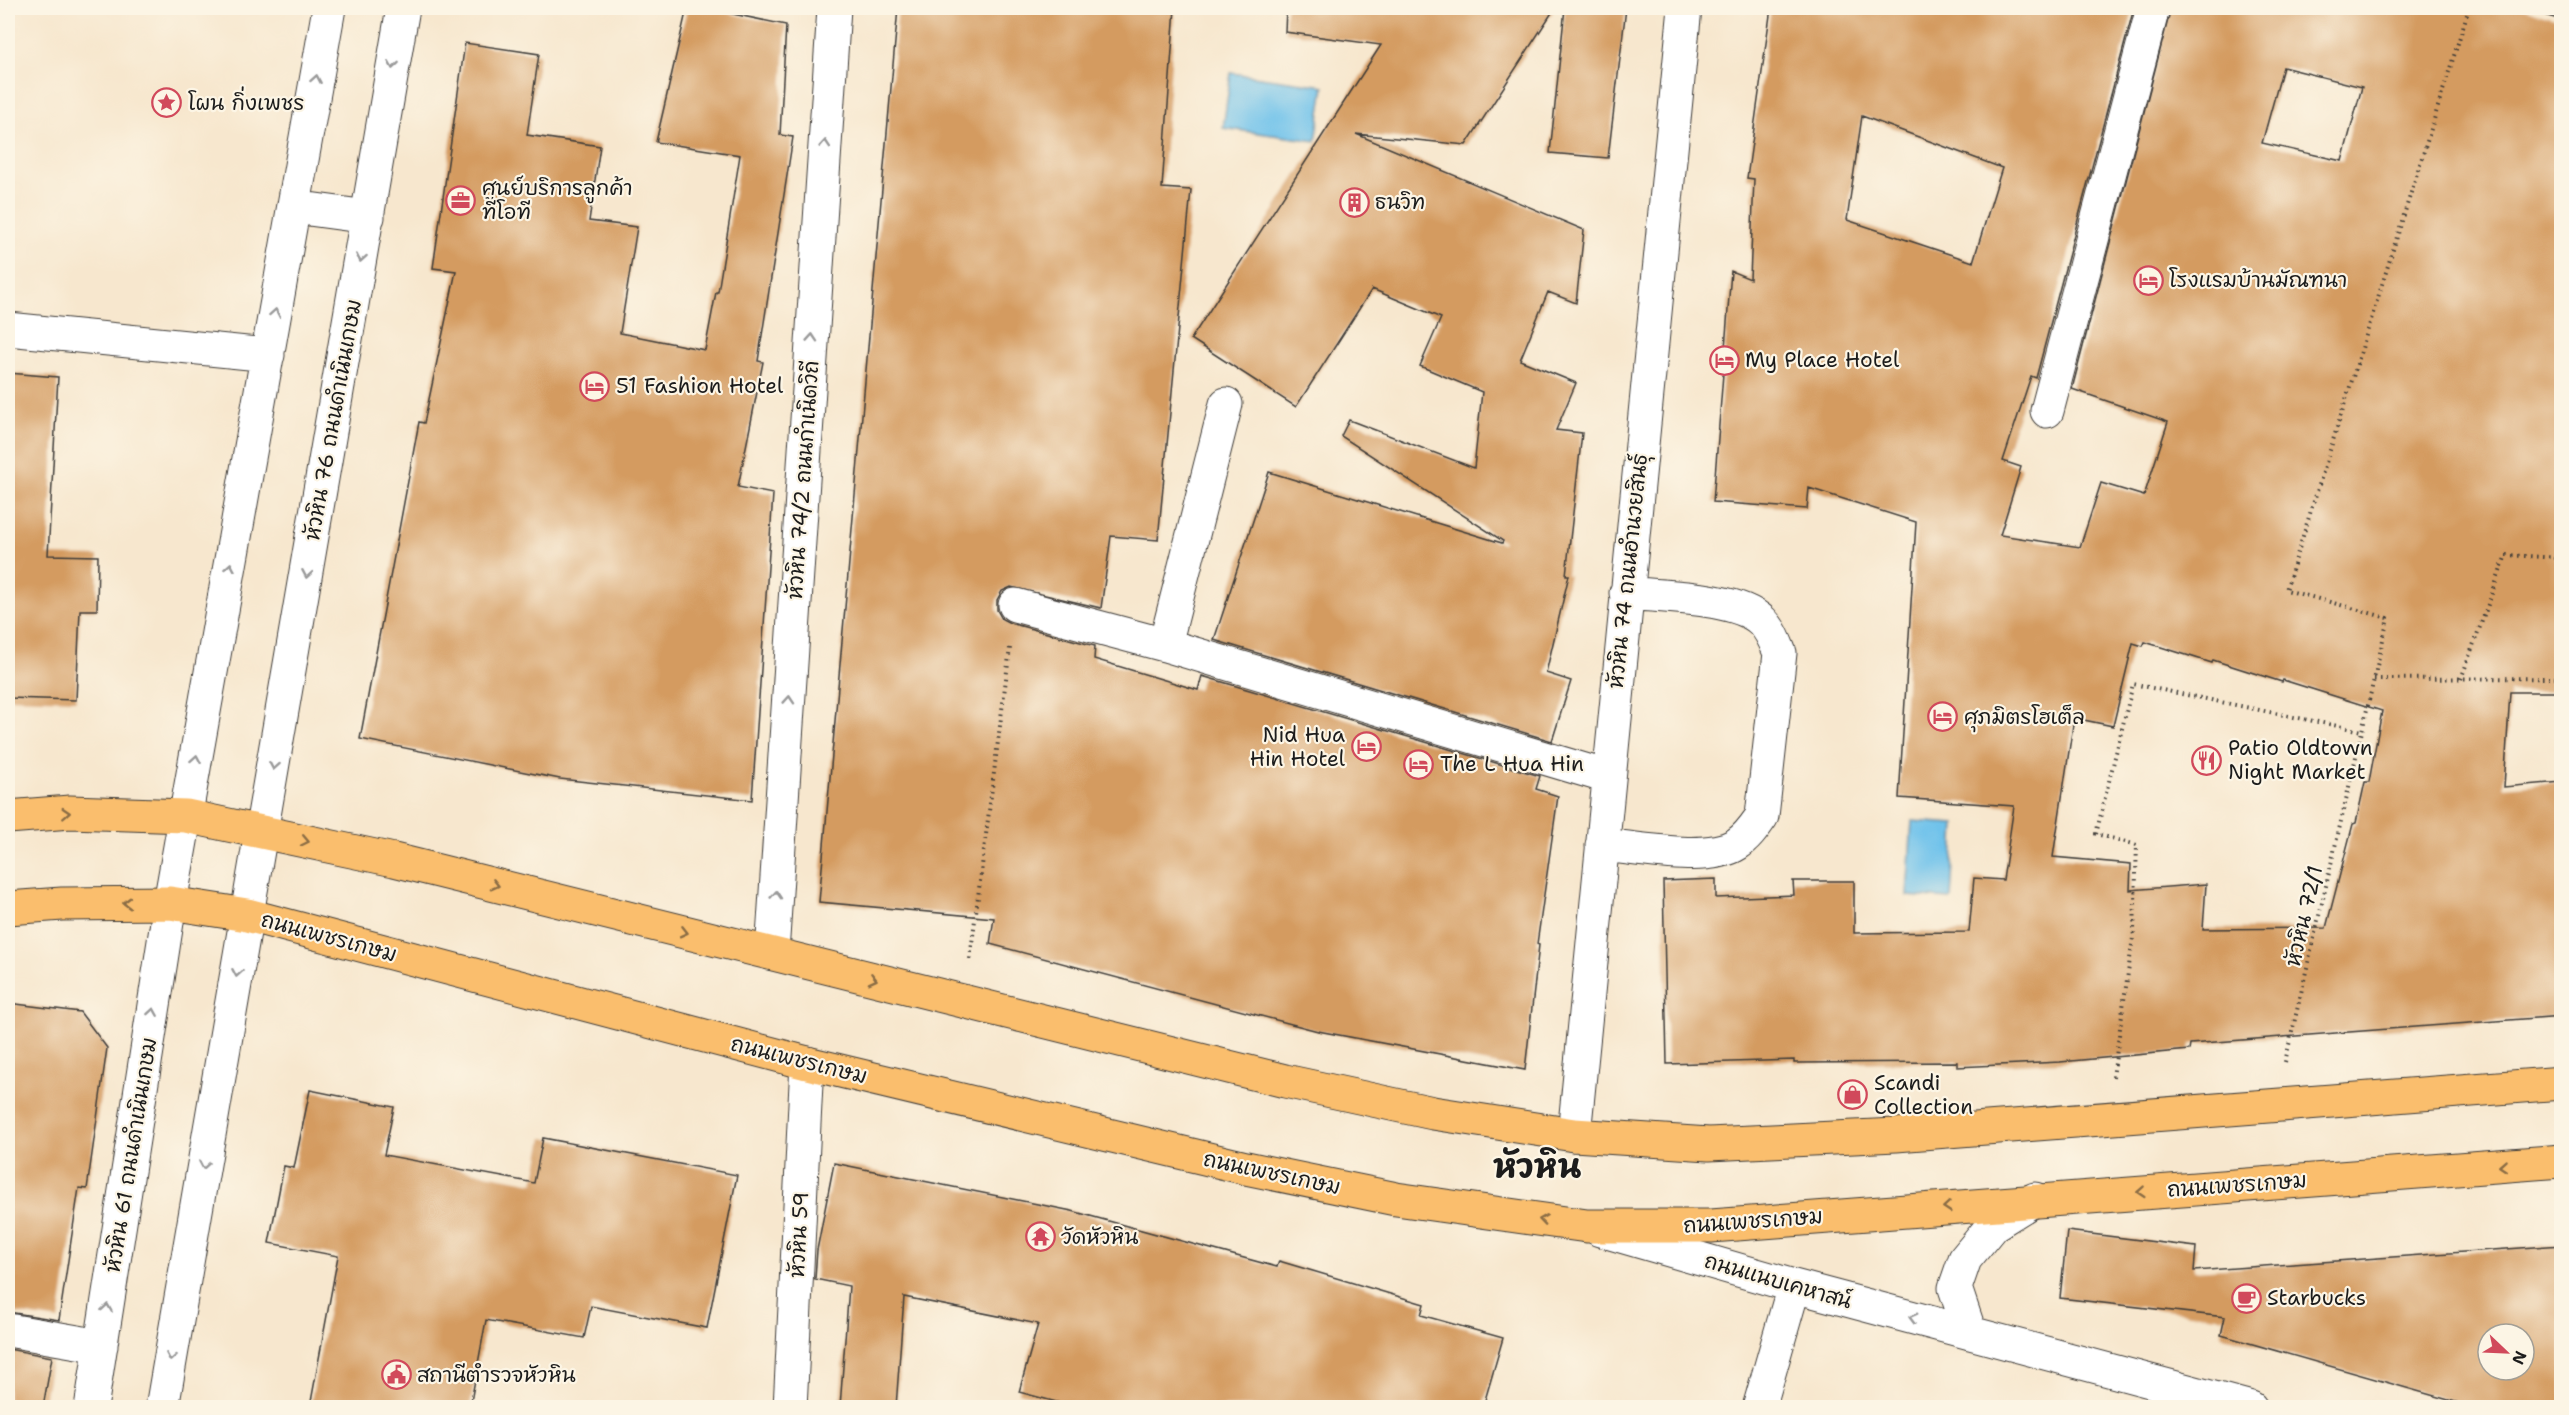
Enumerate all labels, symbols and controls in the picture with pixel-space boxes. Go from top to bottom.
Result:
one-way arrow [387,60,400,70]
one-way arrow [310,75,322,84]
place label: โผน กิ่งเพชร [188,86,304,117]
place icon: โผน กิ่งเพชร [151,87,183,119]
one-way arrow [818,139,831,148]
place label: ศูนย์บริการลูกค้า ทีโอที [482,174,633,226]
office icon: ศูนย์บริการลูกค้า ทีโอที [445,184,477,216]
building icon: ธนวิท [1338,186,1370,218]
place label: ธนวิท [1375,188,1425,216]
one-way arrow [355,252,368,262]
hotel icon: โรงแรมบ้านมัณฑนา [2132,264,2164,296]
place label: โรงแรมบ้านมัณฑนา [2169,266,2347,294]
street label: หัวหิน 76 ถนนดำเนินเกษม [298,297,368,543]
one-way arrow [269,308,281,317]
one-way arrow [806,334,819,343]
hotel icon: My Place Hotel [1708,344,1740,376]
place label: My Place Hotel [1745,346,1900,374]
street label: หัวหิน 74/2 ถนนกำเนิดวิถี [781,360,825,600]
hotel icon: 51 Fashion Hotel [579,370,611,402]
place label: 51 Fashion Hotel [616,372,784,400]
street label: หัวหิน 74 ถนนอำนวยสินธุ์ [1602,452,1656,690]
one-way arrow [223,562,236,572]
one-way arrow [301,569,314,579]
one-way arrow [782,696,795,705]
hotel icon: ศุภมิตรโฮเต็ล [1927,701,1959,733]
place label: ศุภมิตรโฮเต็ล [1964,703,2085,733]
place label: Nid Hua Hin Hotel [1250,721,1346,773]
hotel icon: Nid Hua Hin Hotel [1350,731,1382,763]
place label: Patio Oldtown Night Market [2228,734,2373,786]
restaurant icon: Patio Oldtown Night Market [2191,744,2223,776]
hotel icon: The L Hua Hin [1403,748,1435,780]
place label: The L Hua Hin [1440,750,1584,778]
one-way arrow [189,754,202,764]
one-way arrow [269,762,281,771]
one-way arrow [61,807,70,820]
one-way arrow [300,833,310,846]
street label: หัวหิน 72/1 [2279,863,2329,969]
one-way arrow [490,877,500,890]
one-way arrow [769,890,782,899]
one-way arrow [122,897,131,909]
street label: ถนนเพชรเกษม [258,905,400,969]
one-way arrow [679,924,689,937]
one-way arrow [231,968,244,978]
one-way arrow [868,972,878,985]
one-way arrow [147,1007,159,1016]
street label: ถนนเพชรเกษม [728,1030,870,1090]
street label: หัวหิน 61 ถนนดำเนินเกษม [99,1035,163,1275]
place label: Scandi Collection [1874,1069,1973,1121]
shop icon: Scandi Collection [1837,1079,1869,1111]
district label: หัวหิน [1493,1144,1581,1189]
street label: ถนนเพชรเกษม [1201,1145,1343,1201]
one-way arrow [2499,1159,2508,1172]
one-way arrow [198,1160,211,1170]
street label: ถนนเพชรเกษม [2166,1166,2308,1204]
one-way arrow [2137,1185,2146,1198]
street label: หัวหิน 59 [783,1191,815,1279]
one-way arrow [1942,1200,1951,1213]
street label: ถนนเพชรเกษม [1682,1202,1824,1240]
one-way arrow [1538,1215,1548,1227]
temple icon: วัดหัวหิน [1024,1221,1056,1253]
place label: วัดหัวหิน [1061,1223,1138,1251]
street label: ถนนแนบเคหาสน์ [1701,1247,1855,1315]
cafe icon: Starbucks [2230,1282,2262,1314]
place label: Starbucks [2267,1284,2366,1312]
one-way arrow [100,1304,112,1313]
one-way arrow [1909,1312,1919,1325]
north arrow [2476,1322,2536,1382]
text: N [2507,1348,2531,1368]
one-way arrow [165,1352,178,1362]
public building icon: สถานีตำรวจหัวหิน [380,1359,412,1391]
place label: สถานีตำรวจหัวหิน [417,1361,576,1389]

